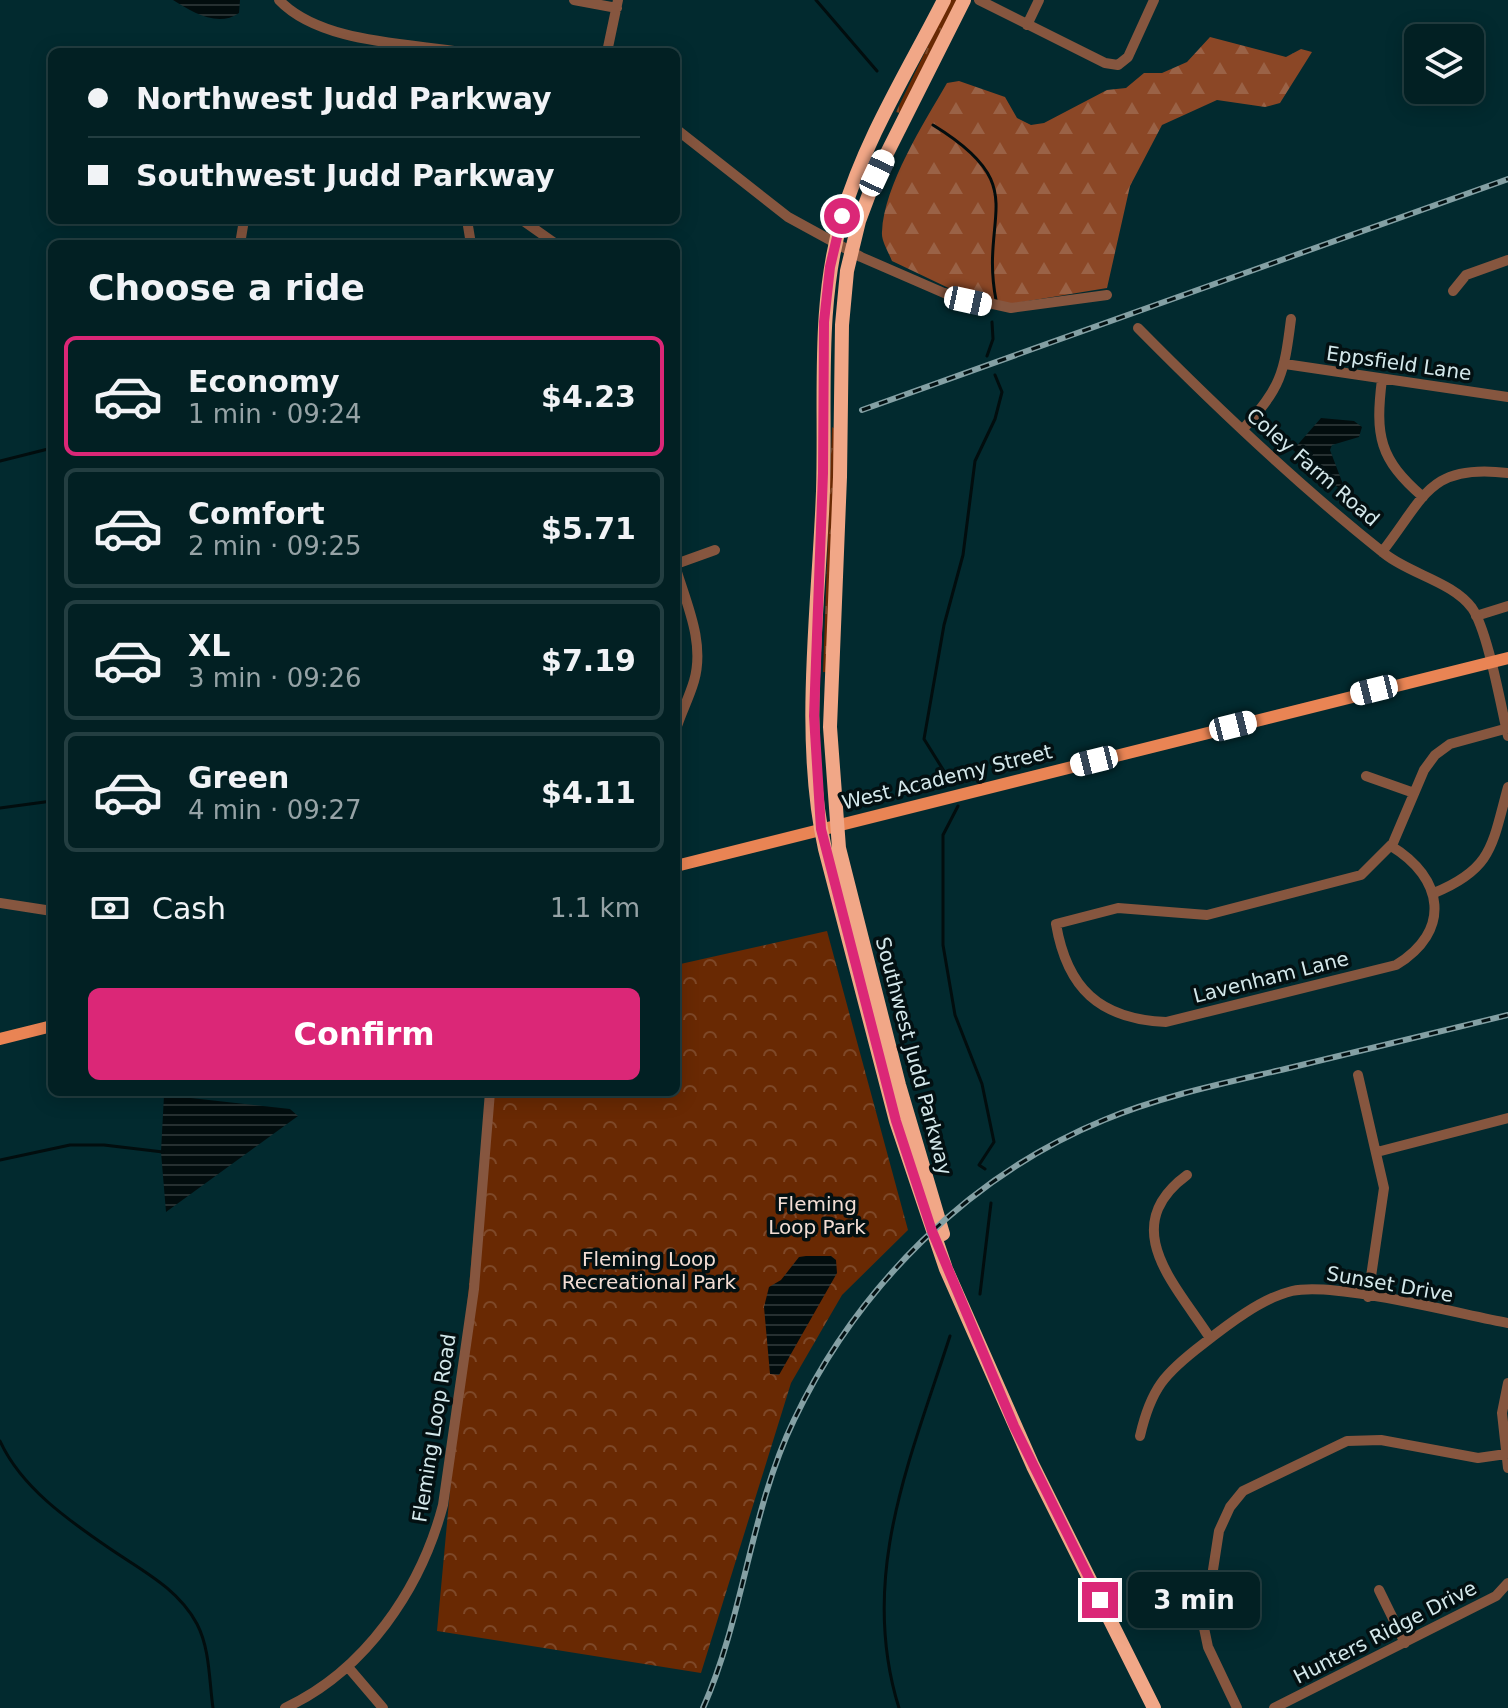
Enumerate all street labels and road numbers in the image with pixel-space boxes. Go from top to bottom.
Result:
street label: Eppsfield Lane [1325,341,1473,385]
street label: Coley Farm Road [1242,403,1384,531]
street label: West Academy Street [840,739,1055,815]
street label: Southwest Judd Parkway [871,934,957,1178]
street label: Lavenham Lane [1191,946,1351,1008]
street label: Sunset Drive [1325,1261,1455,1307]
street label: Fleming Loop Road [407,1332,461,1524]
street label: Hunters Ridge Drive [1289,1575,1481,1689]

